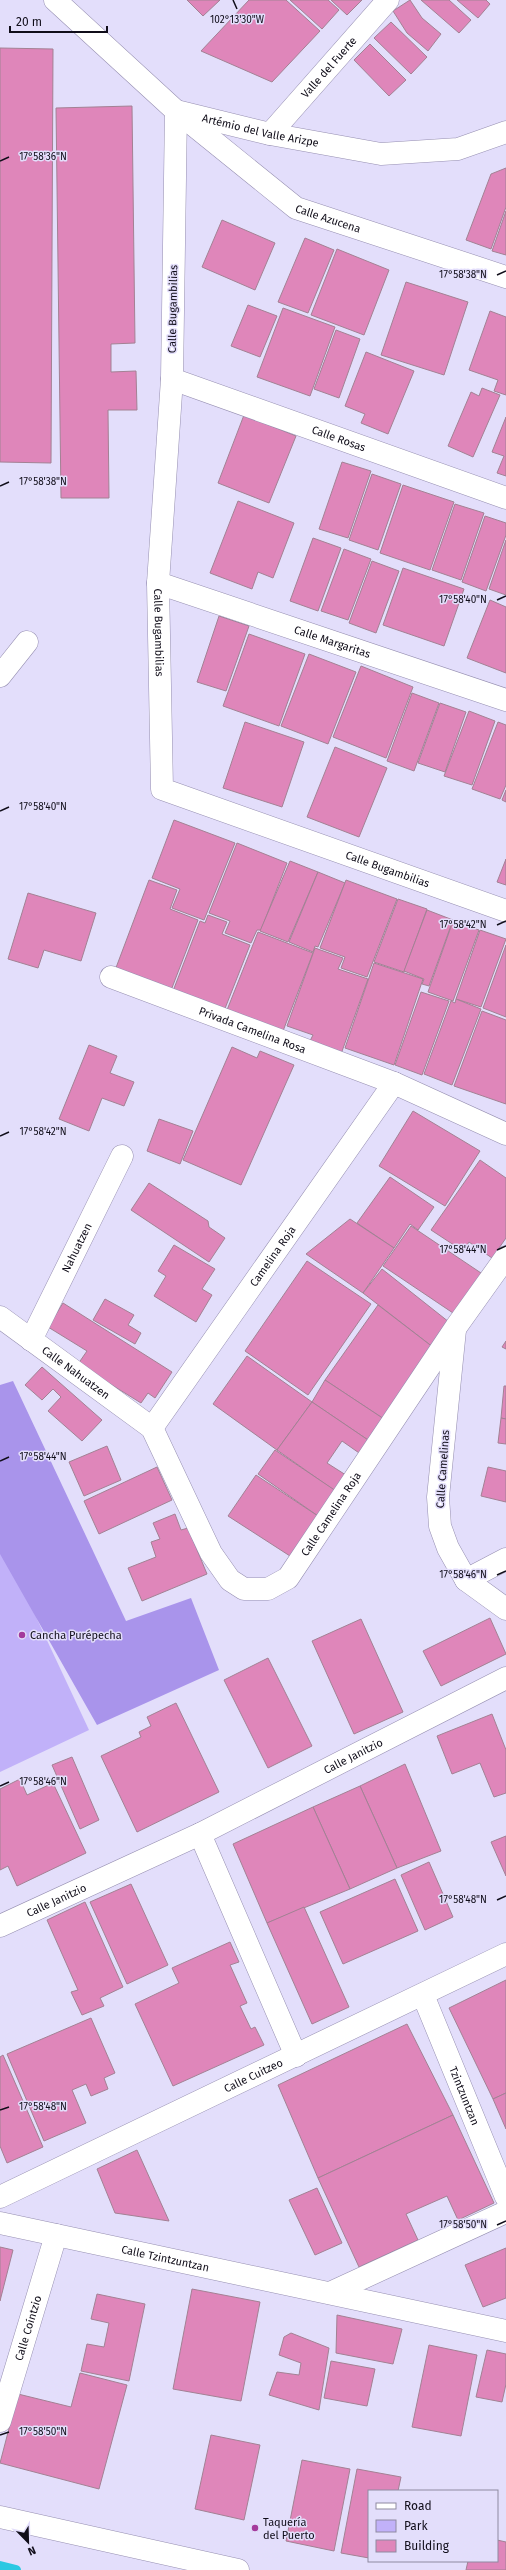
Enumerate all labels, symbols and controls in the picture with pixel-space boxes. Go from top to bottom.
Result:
scale bar [10,8,107,34]
text: 102°13'30"W [210,14,265,26]
text: 20 m [16,15,42,29]
street label: Valle del Fuerte [298,34,359,100]
street label: Artémio del Valle Arizpe [201,111,320,149]
text: 17°58'36"N [19,151,67,163]
street label: Calle Azucena [294,202,362,235]
street label: Calle Bugambilias [166,265,180,353]
text: 17°58'38"N [439,269,487,281]
street label: Calle Rosas [310,423,367,454]
text: 17°58'38"N [19,476,67,488]
street label: Calle Bugambilias [152,588,166,677]
text: 17°58'40"N [439,594,487,606]
street label: Calle Margaritas [293,623,372,660]
text: 17°58'40"N [19,801,67,813]
street label: Calle Bugambilias [344,848,431,890]
text: 17°58'42"N [439,919,487,931]
street label: Privada Camelina Rosa [197,1004,308,1056]
text: 17°58'42"N [19,1126,67,1138]
street label: Nahuatzen [59,1221,94,1275]
street label: Camelina Roja [247,1223,298,1289]
text: 17°58'44"N [439,1244,487,1256]
street label: Calle Nahuatzen [39,1343,112,1402]
street label: Calle Camelinas [434,1429,452,1509]
text: 17°58'44"N [19,1451,67,1463]
street label: Calle Camelina Roja [298,1469,364,1558]
text: 17°58'46"N [439,1569,487,1581]
place label: Cancha Purépecha [30,1629,122,1642]
marker: Cancha Purépecha [17,1630,27,1640]
street label: Calle Janitzio [321,1736,385,1776]
text: 17°58'46"N [19,1776,67,1788]
street label: Calle Janitzio [24,1881,88,1919]
text: 17°58'48"N [439,1894,487,1906]
street label: Calle Cuitzeo [222,2056,285,2095]
street label: Tzintzuntzan [447,2065,482,2127]
text: 17°58'48"N [19,2101,67,2113]
text: 17°58'50"N [439,2219,487,2231]
street label: Calle Tzintzuntzan [120,2243,210,2274]
street label: Calle Coíntzio [12,2294,44,2362]
text: 17°58'50"N [19,2426,67,2438]
legend [368,2490,498,2562]
text: Road [404,2499,432,2513]
place label: Taquería del Puerto [263,2516,315,2542]
text: Park [404,2519,428,2533]
north arrow [8,2522,48,2562]
marker: Taquería del Puerto [250,2523,260,2533]
text: Building [404,2539,450,2553]
text: N [26,2543,38,2558]

